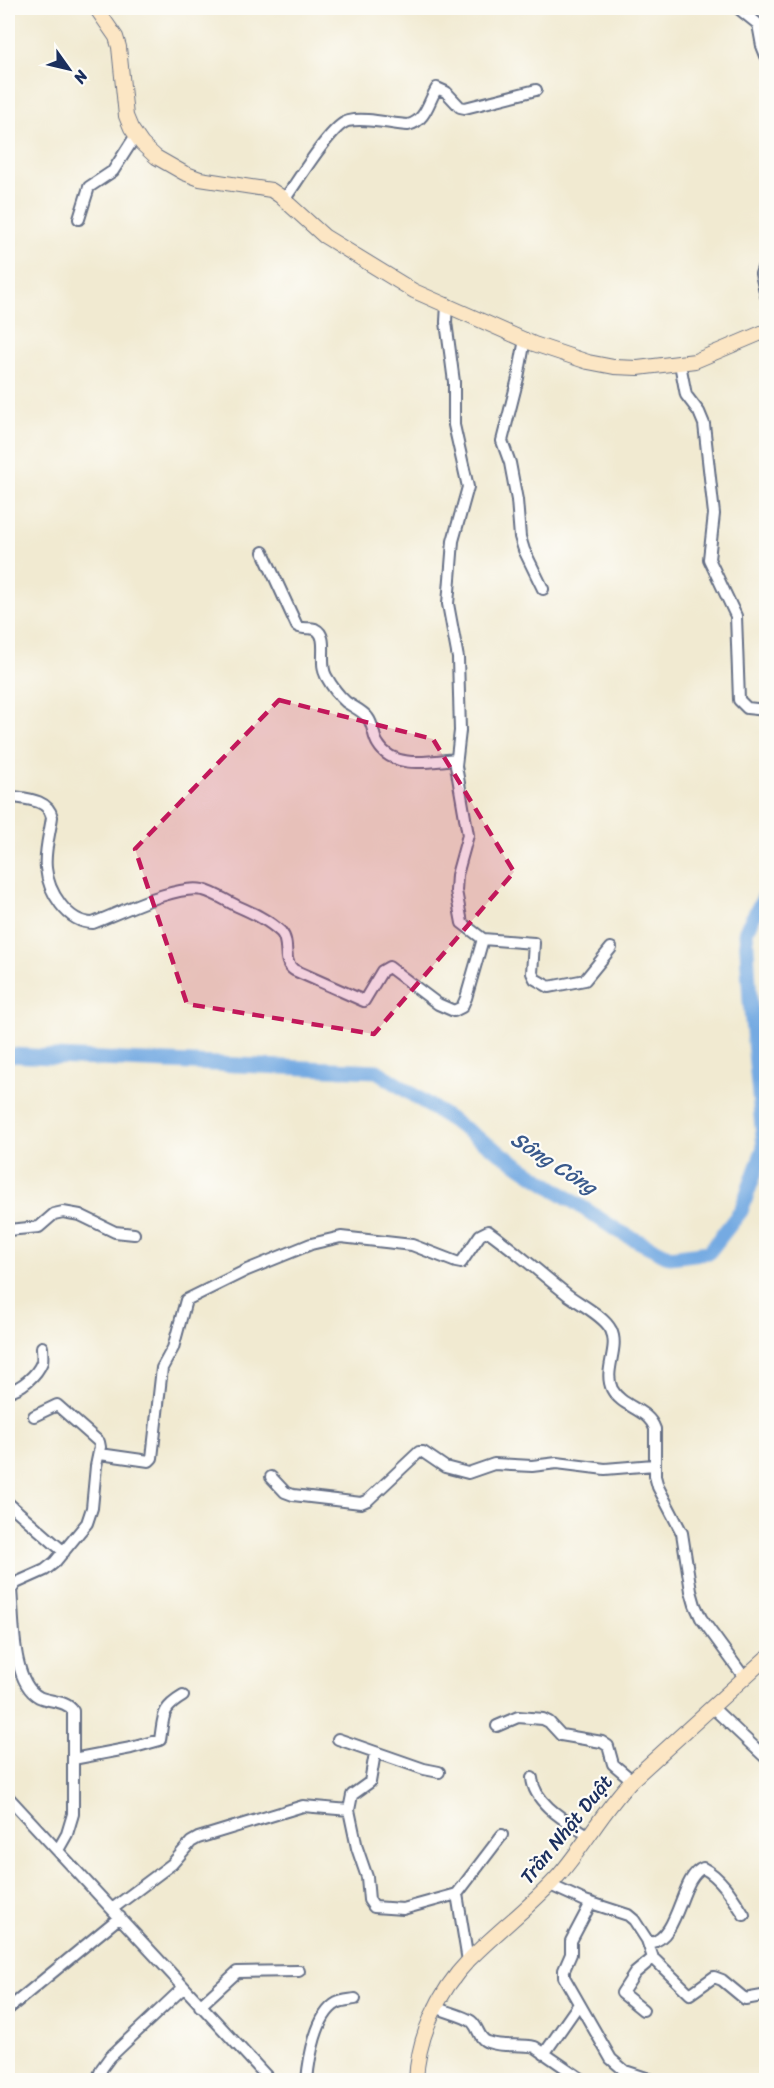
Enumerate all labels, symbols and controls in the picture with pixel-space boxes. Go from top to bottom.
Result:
north arrow [39,39,99,99]
text: N [65,64,97,91]
water label: Sông Công [503,1121,607,1207]
street label: Trần Nhật Duật [511,1766,622,1892]

